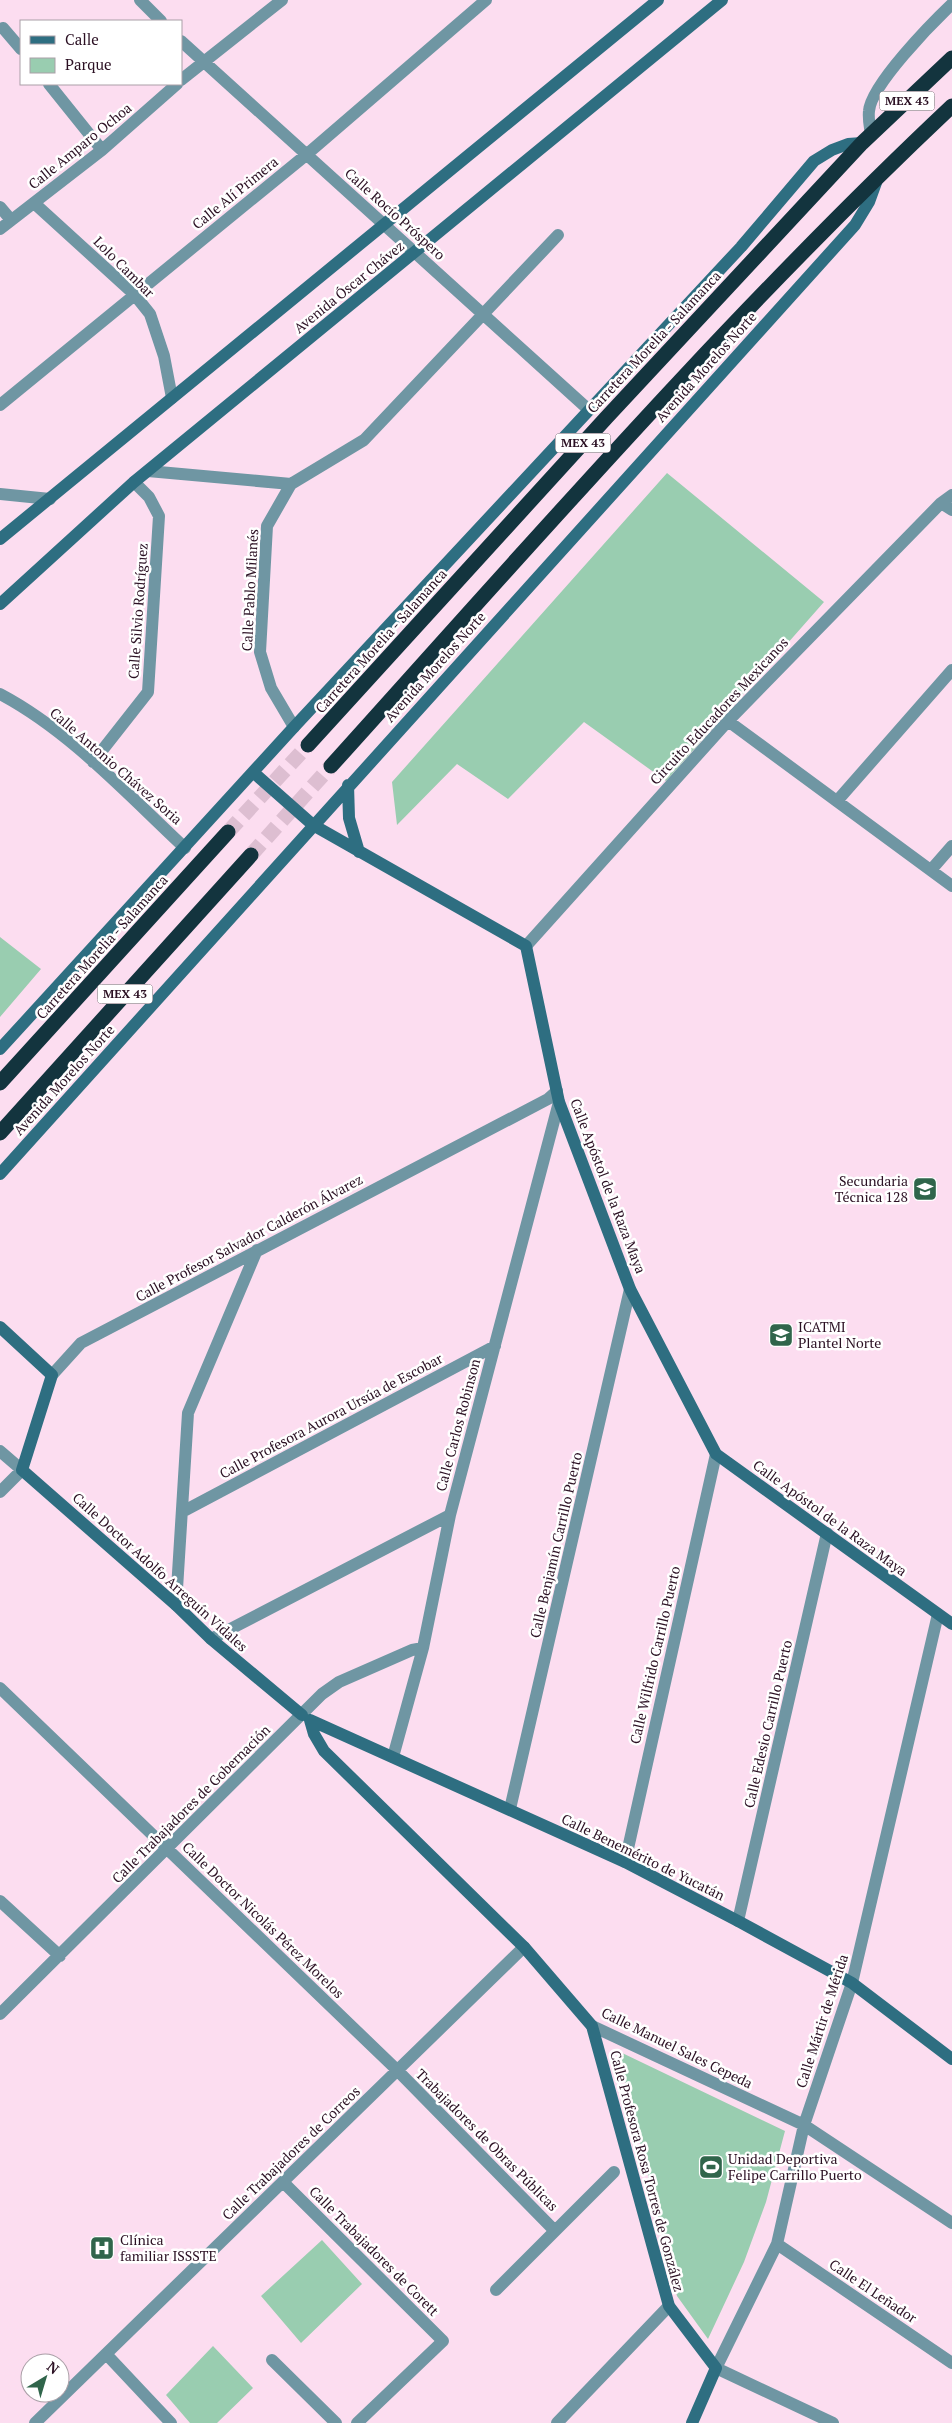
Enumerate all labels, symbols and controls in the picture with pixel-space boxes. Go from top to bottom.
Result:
legend [20,20,182,85]
text: Calle [65,29,99,49]
text: Parque [65,54,112,74]
road number: MEX 43 [880,92,934,110]
street label: Calle Amparo Ochoa [24,98,135,193]
street label: Calle Alí Primera [188,152,282,233]
street label: Calle Rocío Próspero [341,163,450,264]
street label: Lolo Cambar [90,232,159,302]
street label: Avenida Óscar Chávez [290,236,408,337]
street label: Carretera Morelia - Salamanca [582,266,725,417]
street label: Avenida Morelos Norte [651,307,760,426]
road number: MEX 43 [556,433,610,452]
street label: Calle Pablo Milanés [237,528,262,652]
street label: Calle Silvio Rodríguez [123,542,152,680]
street label: Carretera Morelia - Salamanca [311,564,451,717]
street label: Avenida Morelos Norte [380,607,489,726]
street label: Circuito Educadores Mexicanos [645,633,792,788]
street label: Calle Antonio Chávez Soria [46,703,186,828]
street label: Carretera Morelia - Salamanca [32,870,172,1023]
road number: MEX 43 [98,984,152,1004]
street label: Avenida Morelos Norte [9,1020,118,1139]
street label: Calle Apóstol de la Raza Maya [566,1096,651,1276]
street label: Calle Profesor Salvador Calderón Álvarez [132,1169,366,1306]
place label: Secundaria Técnica 128 [835,1171,908,1206]
school or university icon: Secundaria Técnica 128 [912,1176,938,1202]
place label: ICATMI Plantel Norte [798,1317,881,1352]
school or university icon: ICATMI Plantel Norte [768,1322,794,1348]
street label: Calle Profesora Aurora Ursúa de Escobar [216,1348,446,1483]
street label: Calle Carlos Robinson [431,1356,485,1493]
street label: Calle Benjamín Carrillo Puerto [525,1450,586,1640]
street label: Calle Apóstol de la Raza Maya [749,1455,911,1580]
street label: Calle Doctor Adolfo Arreguín Vidales [69,1488,252,1655]
street label: Calle Wilfrido Carrillo Puerto [625,1564,684,1746]
street label: Calle Edesio Carrillo Puerto [739,1638,796,1810]
street label: Calle Trabajadores de Gobernación [107,1720,274,1887]
street label: Calle Benemérito de Yucatán [558,1809,729,1905]
street label: Calle Doctor Nicolás Pérez Morelos [178,1837,348,2002]
street label: Calle Mártir de Mérida [791,1952,852,2090]
street label: Calle Manuel Sales Cepeda [598,2003,756,2092]
street label: Calle Profesora Rosa Torres de González [606,2048,689,2294]
street label: Trabajadores de Obras Públicas [412,2064,563,2215]
street label: Calle Trabajadores de Correos [217,2082,364,2224]
place label: Unidad Deportiva Felipe Carrillo Puerto [728,2149,862,2184]
sports icon: Unidad Deportiva Felipe Carrillo Puerto [698,2154,724,2180]
street label: Calle Trabajadores de Corett [305,2182,444,2320]
place label: Clínica familiar ISSSTE [120,2230,217,2265]
hospital icon: Clínica familiar ISSSTE [89,2235,115,2261]
street label: Calle El Leñador [826,2254,921,2327]
north arrow [20,2353,70,2403]
text: N [43,2357,64,2378]

